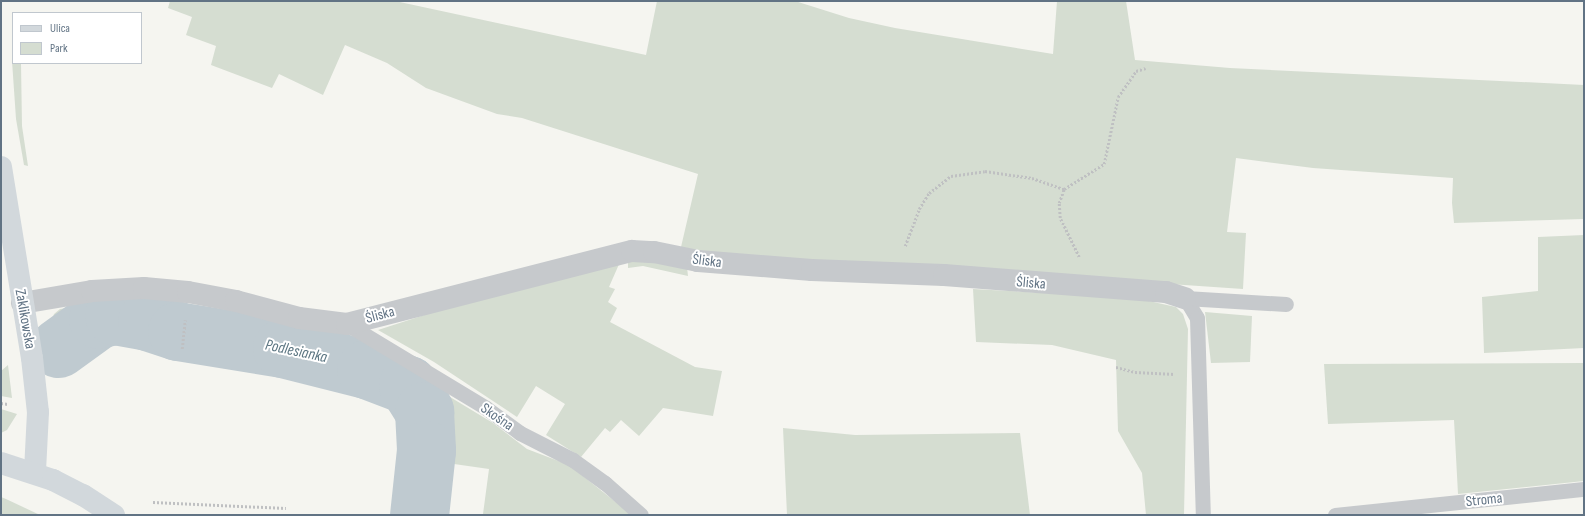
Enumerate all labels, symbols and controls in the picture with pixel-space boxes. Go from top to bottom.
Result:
legend [12,12,142,64]
text: Ulica [50,21,70,36]
text: Park [50,41,68,56]
street label: Śliska [691,250,723,272]
street label: Śliska [1016,273,1046,293]
street label: Zaklikowska [11,288,39,350]
street label: Śliska [364,303,396,327]
water label: Podlesianka [263,336,329,368]
street label: Skośna [477,399,517,435]
street label: Stroma [1465,489,1503,511]

